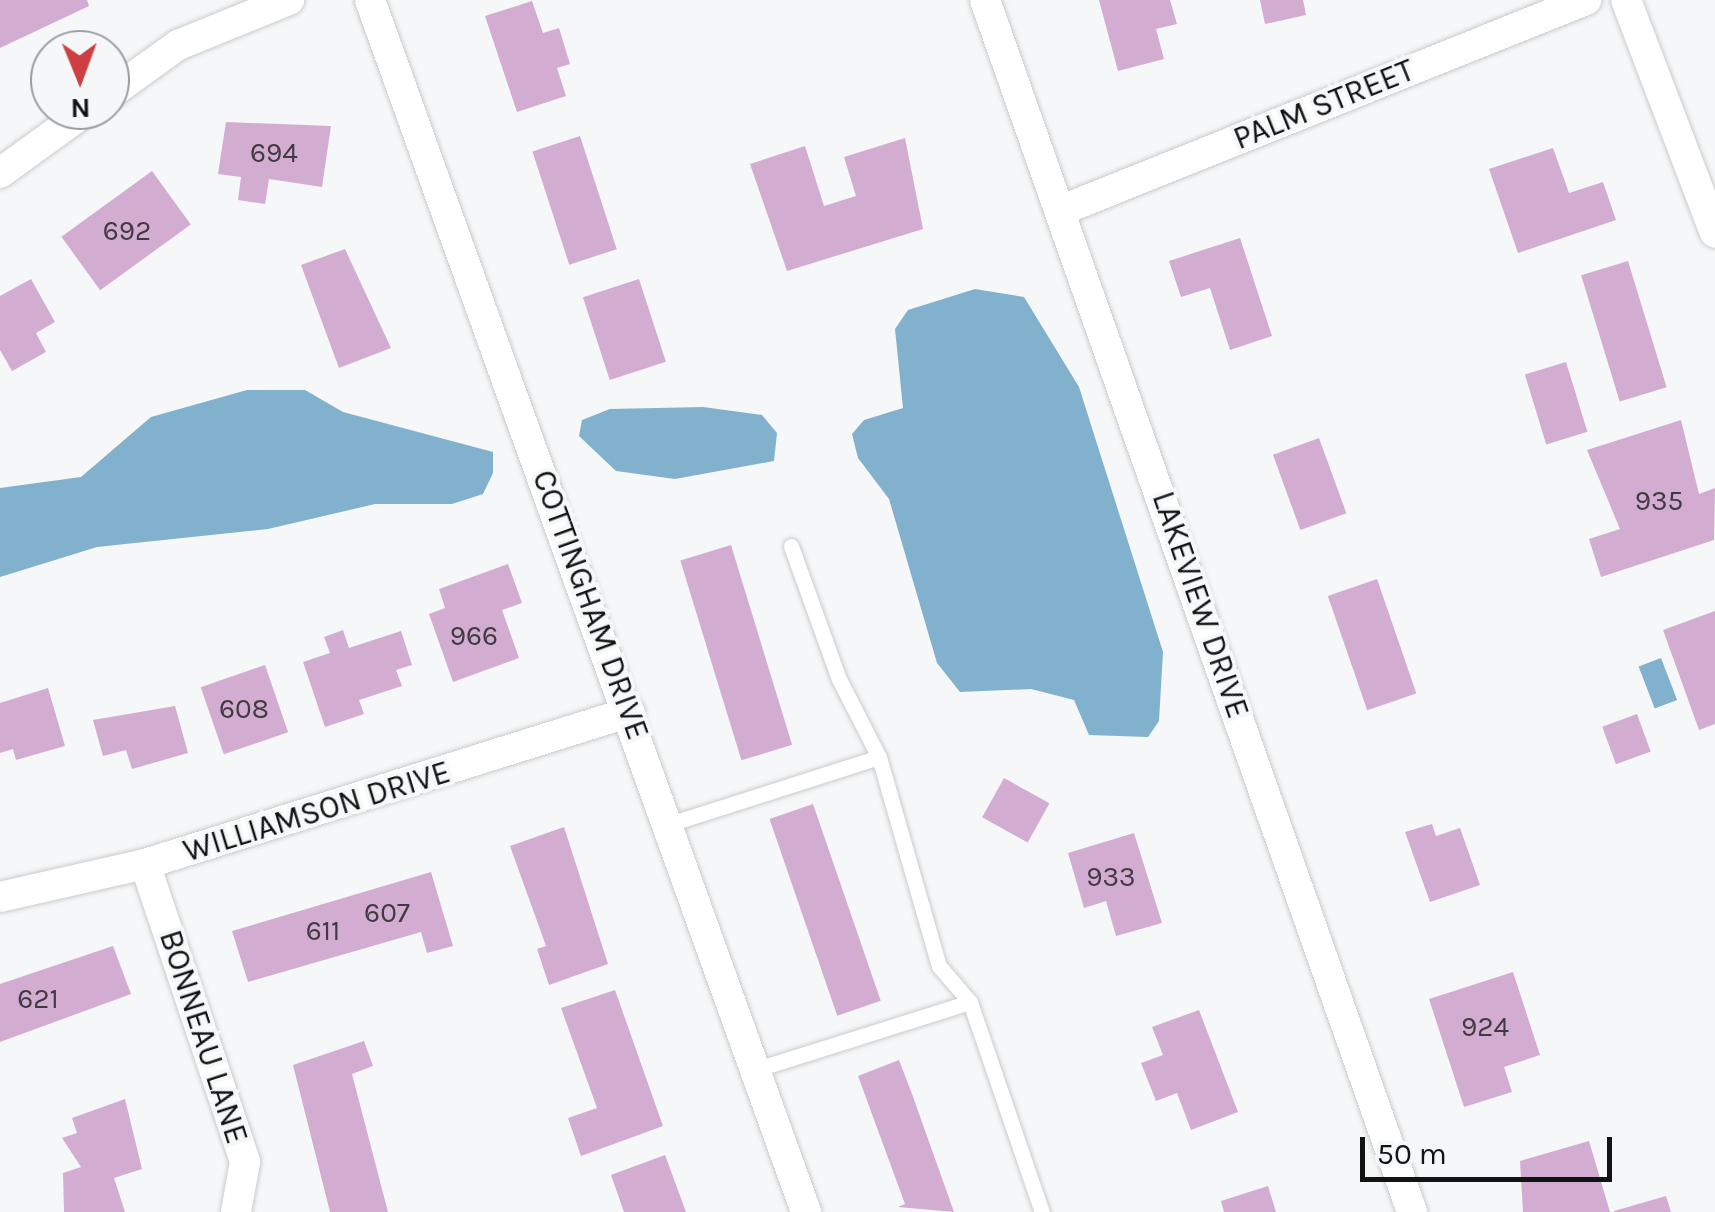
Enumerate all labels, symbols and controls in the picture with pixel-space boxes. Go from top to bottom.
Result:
north arrow [30,30,130,130]
street label: PALM STREET [1228,51,1420,159]
text: N [70,92,91,125]
house number: 694 [250,136,298,170]
house number: 692 [103,214,151,248]
street label: COTTINGHAM DRIVE [523,465,657,745]
house number: 935 [1635,484,1683,518]
street label: LAKEVIEW DRIVE [1143,486,1257,724]
house number: 966 [450,619,498,653]
house number: 608 [219,692,269,726]
street label: WILLIAMSON DRIVE [179,753,455,871]
house number: 933 [1086,860,1136,894]
house number: 607 [364,896,410,930]
house number: 611 [306,914,340,948]
street label: BONNEAU LANE [150,925,256,1149]
house number: 621 [17,982,59,1016]
house number: 924 [1461,1010,1509,1044]
scale bar [1365,1117,1618,1179]
text: 50 m [1377,1136,1447,1172]

